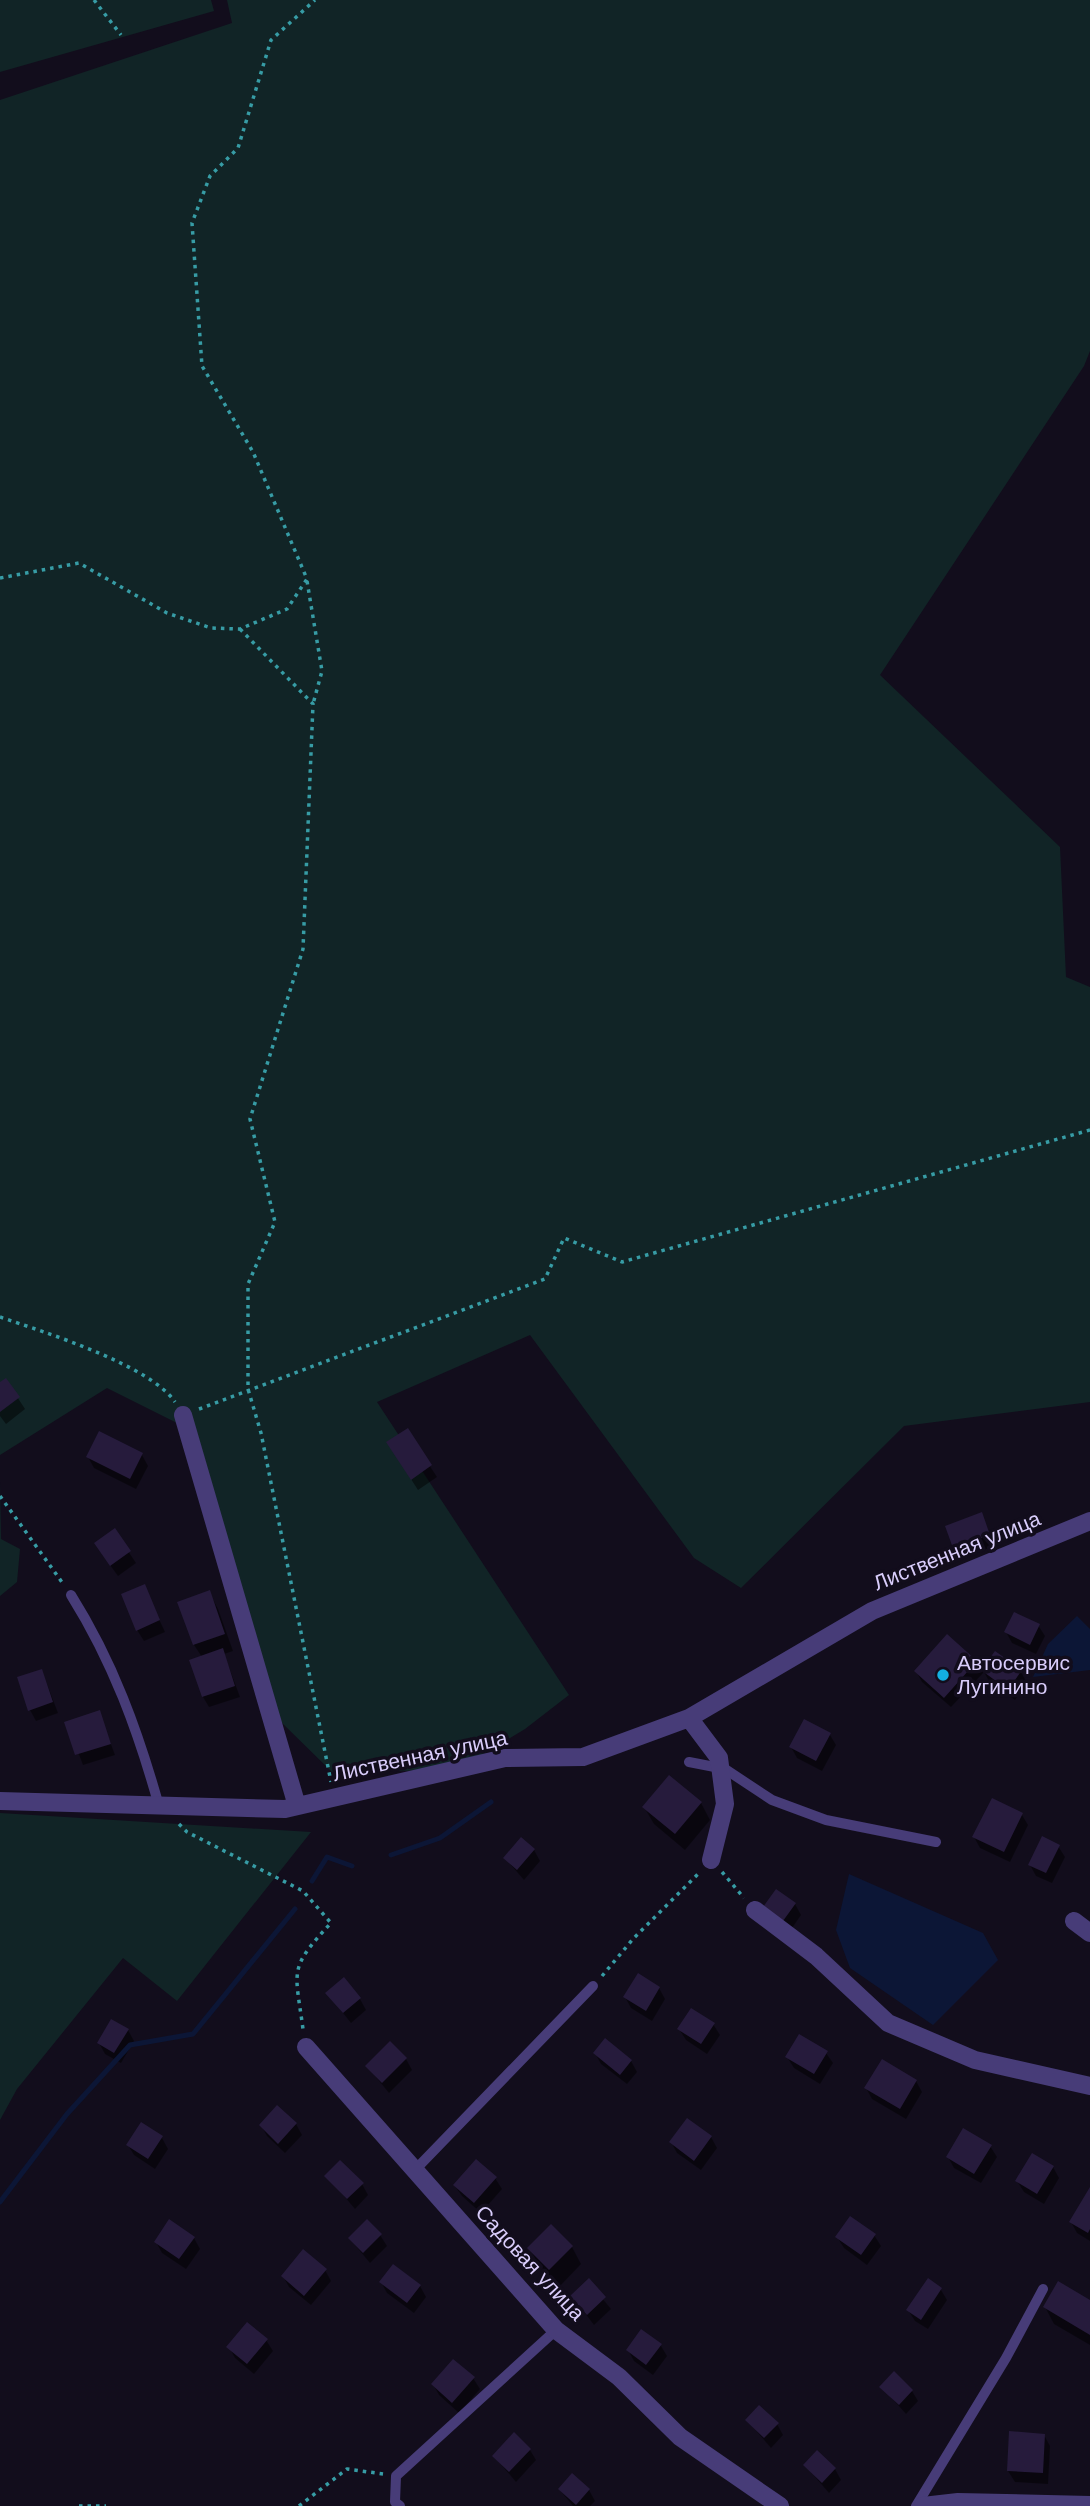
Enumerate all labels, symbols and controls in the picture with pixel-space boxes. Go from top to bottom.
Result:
street label: Лиственная улица [870,1506,1044,1595]
place label: Автосервис Лугинино [957,1651,1070,1698]
marker: Автосервис Лугинино [935,1667,951,1683]
street label: Лиственная улица [330,1726,510,1785]
street label: Садовая улица [471,2200,590,2325]

